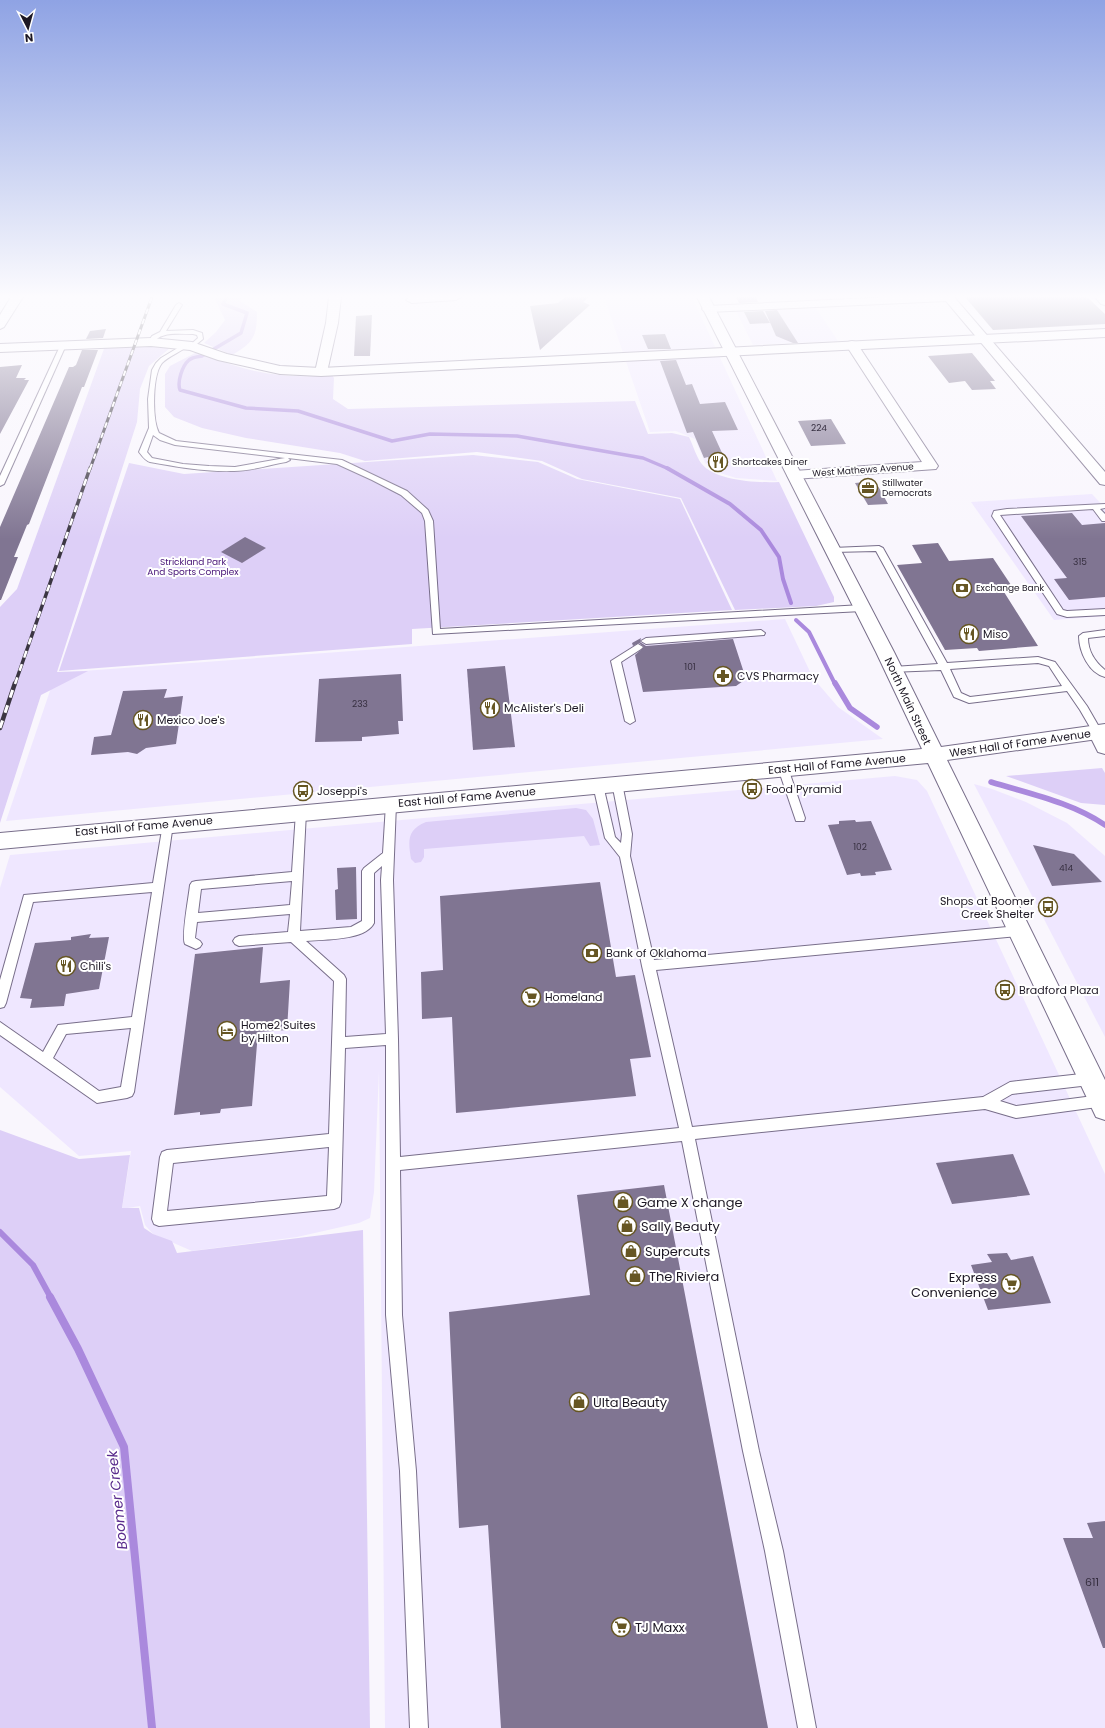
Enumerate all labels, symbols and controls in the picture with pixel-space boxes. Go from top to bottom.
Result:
north arrow [8,8,48,48]
text: N [24,30,34,46]
house number: 224 [811,422,827,434]
restaurant icon: Shortcakes Diner [707,451,729,473]
place label: Shortcakes Diner [732,456,808,468]
street label: West Mathews Avenue [812,460,914,480]
office icon: Stillwater Democrats [857,477,879,499]
place label: Stillwater Democrats [882,477,932,499]
park label: Strickland Park And Sports Complex [147,556,239,578]
house number: 315 [1073,556,1087,568]
bank icon: Exchange Bank [951,577,973,599]
place label: Exchange Bank [976,582,1044,594]
restaurant icon: Miso [958,623,980,645]
place label: Miso [983,626,1008,642]
street label: North Main Street [881,655,935,747]
house number: 101 [684,661,696,673]
pharmacy icon: CVS Pharmacy [712,665,734,687]
place label: CVS Pharmacy [737,668,820,684]
restaurant icon: McAlister's Deli [479,697,501,719]
house number: 233 [352,698,368,710]
place label: McAlister's Deli [504,700,584,716]
restaurant icon: Mexico Joe's [132,709,154,731]
place label: Mexico Joe's [157,712,225,728]
street label: West Hall of Fame Avenue [948,725,1092,761]
street label: East Hall of Fame Avenue [767,750,907,778]
bus stop icon: Food Pyramid [741,778,763,800]
bus stop icon: Joseppi's [292,780,314,802]
place label: Food Pyramid [766,781,842,797]
place label: Joseppi's [317,783,368,799]
street label: East Hall of Fame Avenue [397,783,537,811]
street label: East Hall of Fame Avenue [74,812,214,840]
house number: 102 [853,841,867,853]
house number: 414 [1059,862,1073,874]
place label: Shops at Boomer Creek Shelter [940,893,1034,922]
bus stop icon: Shops at Boomer Creek Shelter [1037,896,1059,918]
bank icon: Bank of Oklahoma [581,942,603,964]
place label: Bank of Oklahoma [606,945,707,961]
restaurant icon: Chili's [55,955,77,977]
place label: Chili's [80,958,111,974]
bus stop icon: Bradford Plaza [994,979,1016,1001]
place label: Bradford Plaza [1019,982,1099,998]
supermarket icon: Homeland [520,986,542,1008]
place label: Homeland [545,989,602,1005]
place label: Home2 Suites by Hilton [241,1017,316,1046]
hotel icon: Home2 Suites by Hilton [216,1020,238,1042]
shop icon: Game X change [612,1191,634,1213]
place label: Game X change [637,1193,743,1212]
shop icon: Sally Beauty [616,1215,638,1237]
place label: Sally Beauty [641,1217,720,1236]
shop icon: Supercuts [620,1240,642,1262]
place label: Supercuts [645,1242,711,1261]
shop icon: The Riviera [624,1265,646,1287]
place label: The Riviera [649,1267,719,1286]
place label: Express Convenience [911,1268,997,1302]
supermarket icon: Express Convenience [1000,1273,1022,1295]
shop icon: Ulta Beauty [568,1391,590,1413]
place label: Ulta Beauty [593,1393,668,1412]
water label: Boomer Creek [102,1449,132,1551]
house number: 611 [1085,1574,1099,1590]
supermarket icon: TJ Maxx [610,1616,632,1638]
place label: TJ Maxx [635,1618,686,1637]

